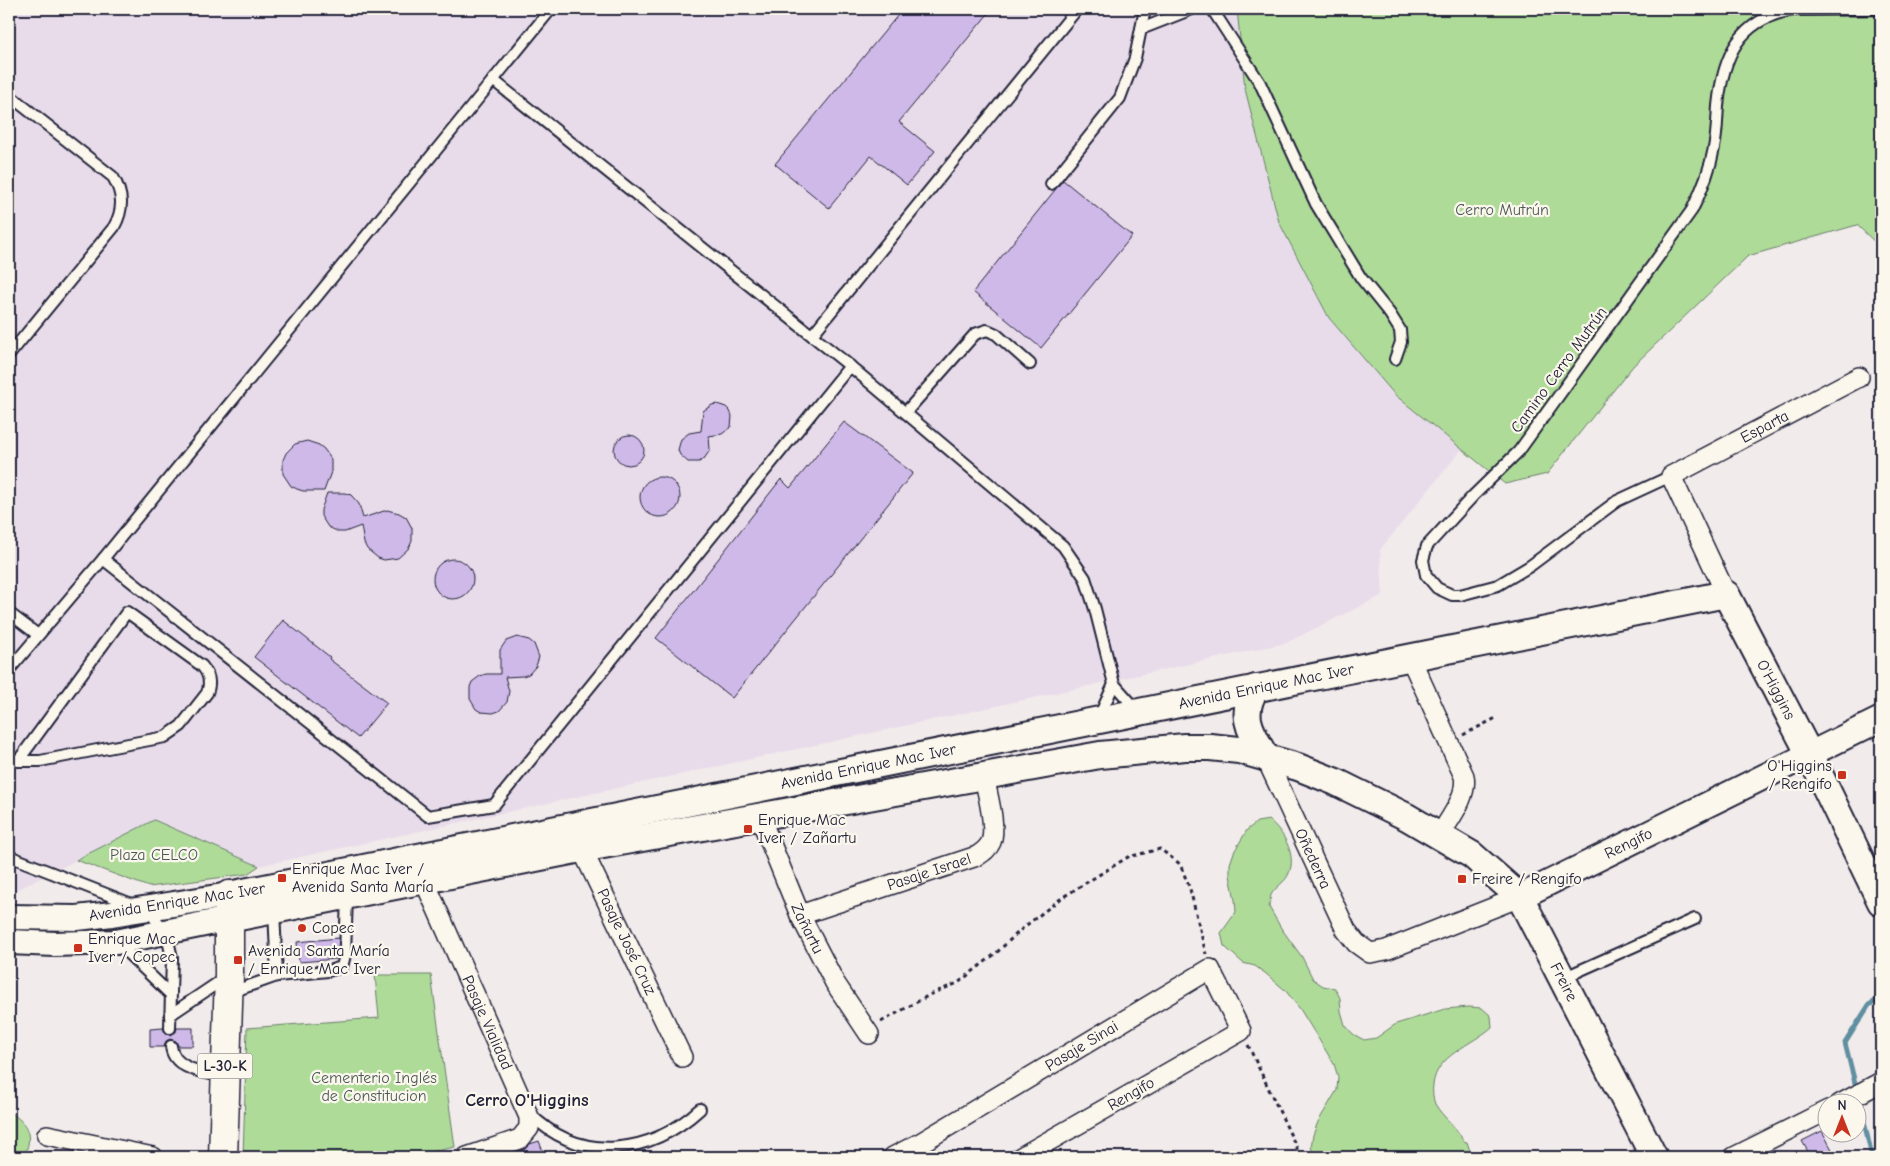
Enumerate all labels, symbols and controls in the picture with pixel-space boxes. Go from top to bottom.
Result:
park label: Cerro Mutrún [1455,201,1549,219]
street label: Camino Cerro Mutrún [1507,304,1611,436]
street label: Esparta [1738,407,1792,447]
street label: O'Higgins [1753,657,1799,723]
street label: Avenida Enrique Mac Iver [1177,660,1356,713]
street label: Avenida Enrique Mac Iver [779,740,958,793]
place label: O'Higgins / Rengifo [1767,757,1832,793]
marker: O'Higgins / Rengifo [1836,769,1848,781]
place label: Enrique Mac Iver / Zañartu [758,811,856,847]
marker: Enrique Mac Iver / Zañartu [742,823,754,835]
street label: Rengifo [1602,824,1655,863]
street label: Oñederra [1291,826,1335,892]
park label: Plaza CELCO [110,846,198,864]
street label: Pasaje Israel [885,850,973,894]
place label: Enrique Mac Iver / Avenida Santa María [292,860,434,896]
place label: Freire / Rengifo [1472,870,1582,888]
marker: Enrique Mac Iver / Avenida Santa María [276,872,288,884]
marker: Freire / Rengifo [1456,873,1468,885]
street label: Avenida Enrique Mac Iver [88,879,267,925]
street label: Pasaje José Cruz [593,886,660,998]
street label: Zañartu [787,901,827,957]
place label: Copec [312,919,355,937]
marker: Copec [296,922,308,934]
place label: Enrique Mac Iver / Copec [88,930,176,966]
marker: Enrique Mac Iver / Copec [72,942,84,954]
place label: Avenida Santa María / Enrique Mac Iver [248,942,390,978]
marker: Avenida Santa María / Enrique Mac Iver [232,954,244,966]
street label: Freire [1546,960,1581,1004]
street label: Pasaje Vialidad [458,973,516,1073]
street label: Pasaje Sinai [1042,1017,1121,1075]
road number: L-30-K [198,1054,252,1078]
park label: Cementerio Inglés de Constitucion [311,1069,437,1105]
street label: Rengifo [1104,1073,1158,1115]
district label: Cerro O'Higgins [465,1090,589,1111]
north arrow [1818,1094,1868,1144]
text: N [1837,1097,1847,1114]

